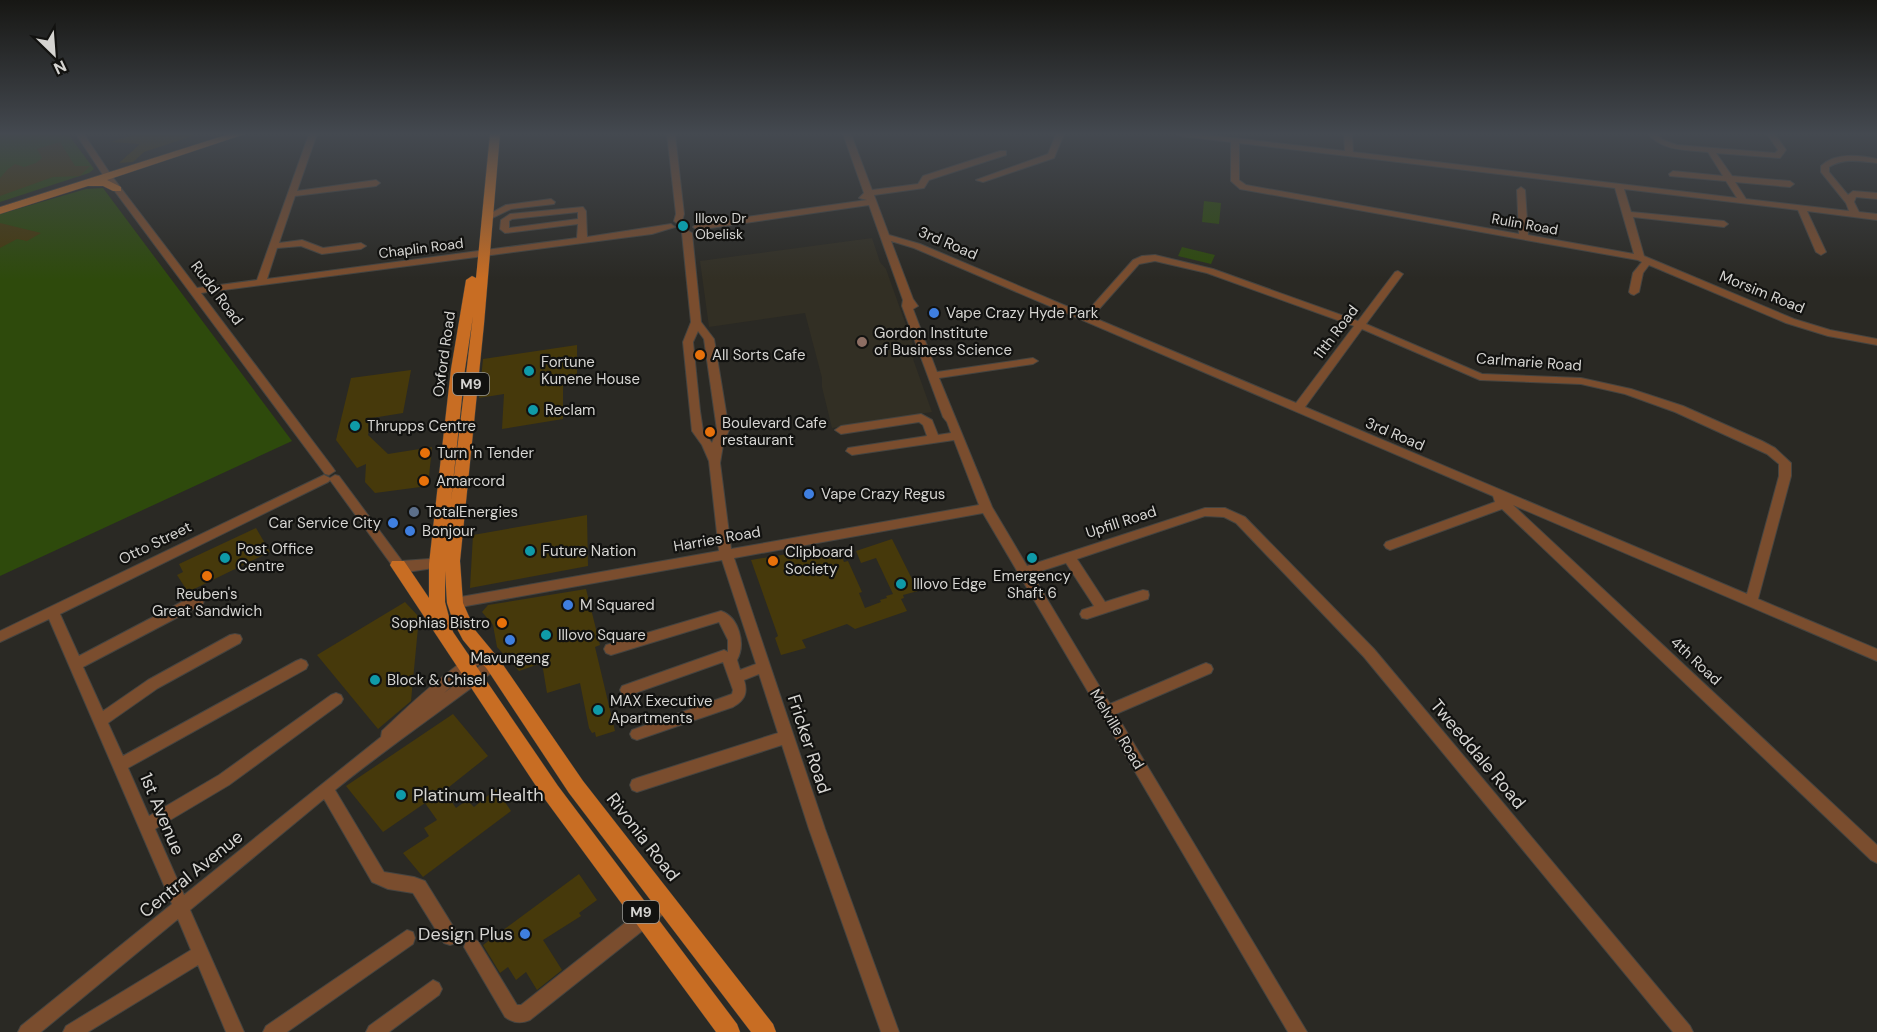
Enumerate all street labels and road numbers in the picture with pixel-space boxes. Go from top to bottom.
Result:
street label: Rulin Road [1490,209,1560,239]
street label: 3rd Road [915,222,981,264]
street label: Chaplin Road [378,234,464,262]
street label: Rudd Road [186,257,248,329]
street label: Morsim Road [1716,266,1808,318]
street label: 11th Road [1309,301,1363,363]
street label: Oxford Road [428,310,460,398]
street label: Carlmarie Road [1475,348,1583,376]
road number: M9 [453,373,489,395]
street label: 3rd Road [1362,413,1428,455]
street label: Upfill Road [1083,501,1159,543]
street label: Otto Street [115,517,195,569]
street label: Harries Road [672,522,762,556]
street label: 4th Road [1666,632,1726,690]
street label: Melville Road [1085,685,1149,773]
street label: Fricker Road [782,691,836,797]
street label: Tweeddale Road [1425,694,1531,814]
street label: 1st Avenue [134,769,190,859]
street label: Rivonia Road [601,788,685,886]
street label: Central Avenue [134,825,248,923]
road number: M9 [623,901,659,923]

